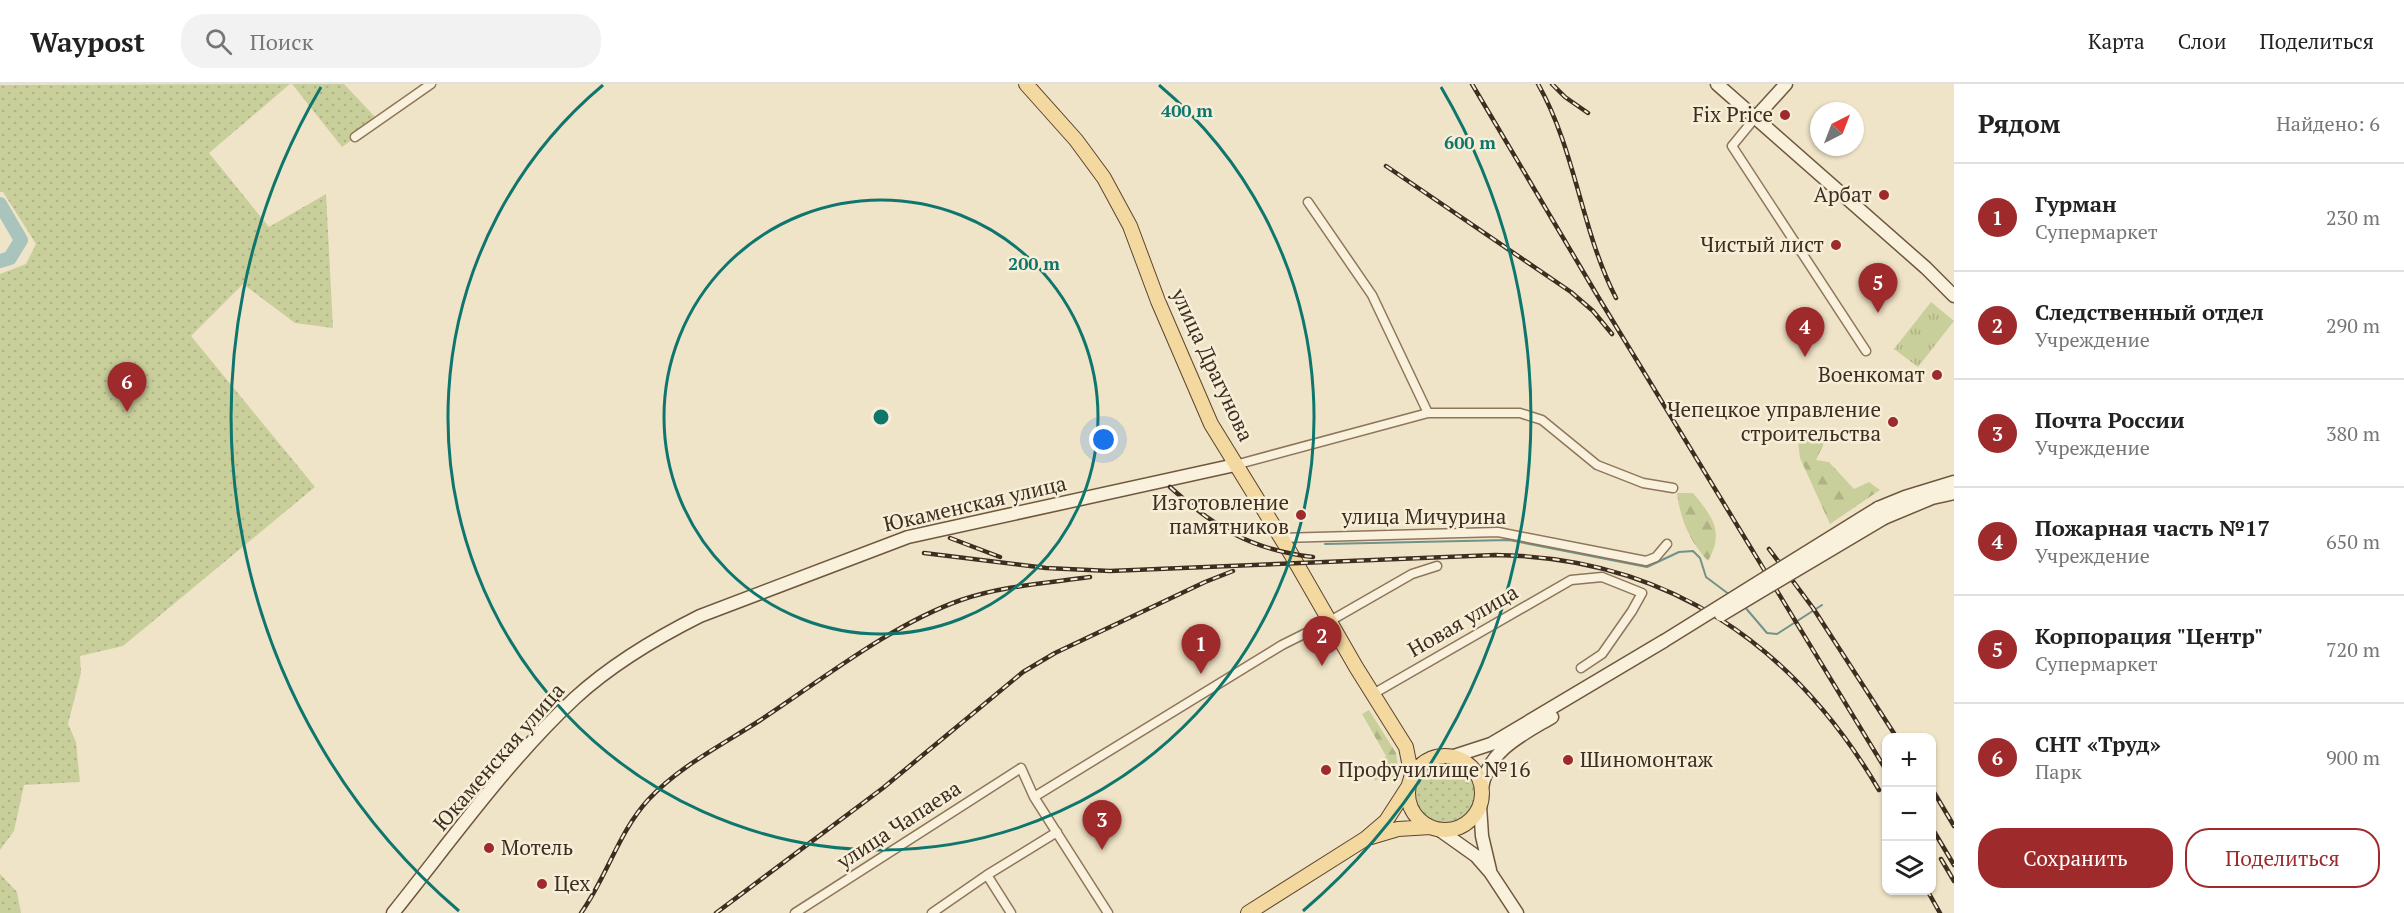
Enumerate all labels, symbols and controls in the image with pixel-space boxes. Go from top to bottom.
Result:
search box [181,14,601,68]
text: Waypost [30,23,145,60]
icon: search [202,25,235,58]
text: Поиск [250,27,313,56]
text: Карта [2088,27,2145,55]
text: Слои [2178,27,2227,55]
text: Поделиться [2260,27,2374,55]
text: 400 m [1161,98,1213,122]
place label: Fix Price [1692,100,1773,128]
north arrow [1810,102,1864,156]
text: Рядом [1978,106,2061,140]
marker: Fix Price [1778,108,1792,122]
text: Найдено: 6 [2276,110,2380,137]
text: 600 m [1444,130,1496,154]
place label: Арбат [1813,180,1872,208]
marker: Арбат [1877,188,1891,202]
text: Гурман [2035,189,2117,218]
text: 1 [1992,204,2003,231]
text: 230 m [2326,204,2380,231]
text: Супермаркет [2035,218,2158,245]
place label: Чистый лист [1701,230,1824,258]
marker: Чистый лист [1829,238,1843,252]
text: 200 m [1008,251,1060,275]
pin: 5 [1858,264,1898,313]
street label: улица Драгунова [1165,283,1261,446]
text: Следственный отдел [2035,297,2264,326]
pin: 4 [1786,308,1824,357]
text: 2 [1992,312,2003,339]
text: 290 m [2326,312,2380,339]
text: Учреждение [2035,326,2150,353]
place label: Военкомат [1818,360,1925,388]
pin: 6 [108,362,146,412]
marker: Военкомат [1930,368,1944,382]
place label: Чепецкое управление строительства [1667,395,1881,447]
text: Почта России [2035,405,2185,434]
centre of rings [871,407,891,427]
marker: Чепецкое управление строительства [1886,415,1900,429]
text: 3 [1992,420,2003,447]
text: 380 m [2326,420,2380,447]
your location [1089,425,1118,454]
text: Учреждение [2035,434,2150,461]
street label: Юкаменская улица [881,468,1069,538]
place label: Изготовление памятников [1152,488,1289,540]
street label: улица Мичурина [1341,502,1507,530]
marker: Изготовление памятников [1294,508,1308,522]
text: Пожарная часть №17 [2035,513,2270,542]
text: 4 [1992,528,2003,555]
text: 650 m [2326,528,2380,555]
text: Учреждение [2035,542,2150,569]
street label: Новая улица [1402,577,1523,663]
pin: 2 [1302,616,1342,666]
text: Корпорация "Центр" [2035,621,2263,650]
pin: 1 [1182,624,1220,674]
text: 5 [1992,636,2003,663]
text: 720 m [2326,636,2380,663]
text: Супермаркет [2035,650,2158,677]
street label: Юкаменская улица [426,676,570,836]
text: СНТ «Труд» [2035,729,2161,758]
map controls [1882,733,1936,895]
button: + [1882,733,1936,787]
text: 6 [1992,744,2003,771]
text: 900 m [2326,744,2380,771]
place label: Шиномонтаж [1580,745,1714,773]
marker: Шиномонтаж [1561,753,1575,767]
place label: Профучилище №16 [1338,755,1530,783]
text: Парк [2035,758,2082,785]
marker: Профучилище №16 [1319,763,1333,777]
street label: улица Чапаева [830,773,966,875]
button: − [1882,787,1936,841]
pin: 3 [1082,800,1122,850]
button: Сохранить [1978,828,2173,888]
button: Поделиться [2185,828,2380,888]
place label: Мотель [501,833,573,861]
marker: Мотель [482,841,496,855]
button: layers [1882,841,1936,895]
place label: Цех [554,869,591,897]
marker: Цех [535,877,549,891]

